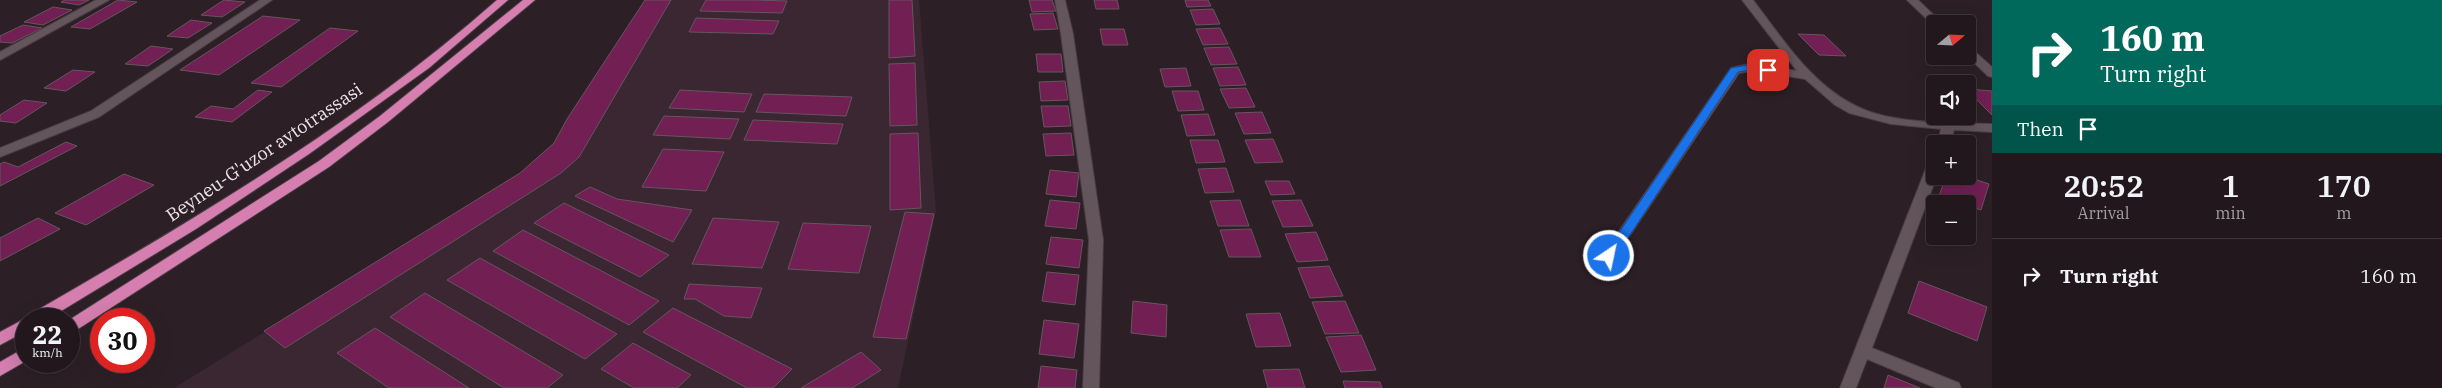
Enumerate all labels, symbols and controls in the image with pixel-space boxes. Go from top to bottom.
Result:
north arrow [1926,15,1976,65]
map controls [1926,15,1976,245]
text: 160 m [2100,15,2205,61]
icon: right [2017,20,2082,85]
pin [1747,49,1789,91]
icon: arrive [1754,56,1782,84]
text: Turn right [2100,59,2207,88]
button: sound [1926,75,1976,125]
street label: Beyneu-G'uzor avtotrassasi [161,77,367,226]
icon: arrive [2074,115,2102,143]
text: Then [2017,117,2064,141]
button: + [1926,135,1976,185]
text: 20:52 [2063,166,2144,205]
text: 1 [2221,166,2239,205]
text: 170 [2317,166,2371,205]
button: − [1926,195,1976,245]
text: Arrival [2078,203,2130,223]
text: min [2215,203,2246,223]
text: m [2336,203,2351,223]
position arrow [1582,229,1634,281]
icon: right [2017,262,2045,290]
text: Turn right [2060,264,2158,288]
text: 160 m [2360,264,2417,288]
speed limit sign: 30 [90,308,155,373]
text: 22 [32,318,63,351]
text: km/h [32,345,63,360]

